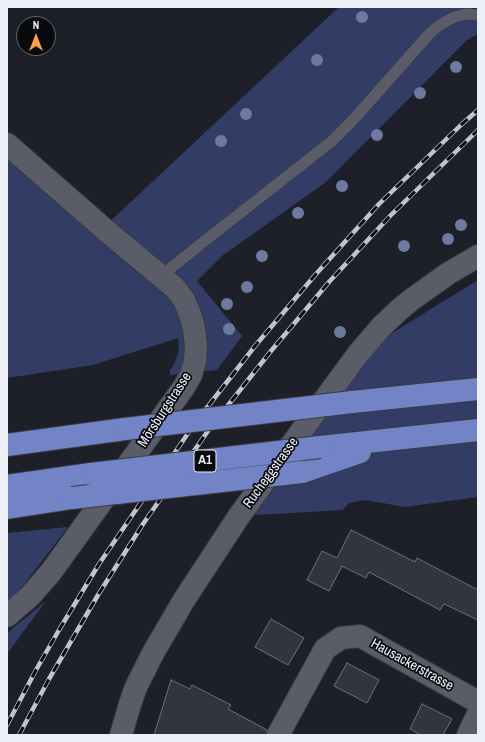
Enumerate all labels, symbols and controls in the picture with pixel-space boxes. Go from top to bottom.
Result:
north arrow [16,16,56,56]
text: N [33,18,39,32]
street label: Mörsburgstrasse [135,370,195,450]
street label: Rucheggstrasse [240,435,302,511]
road number: A1 [194,450,216,472]
street label: Hausackerstrasse [368,635,456,695]

